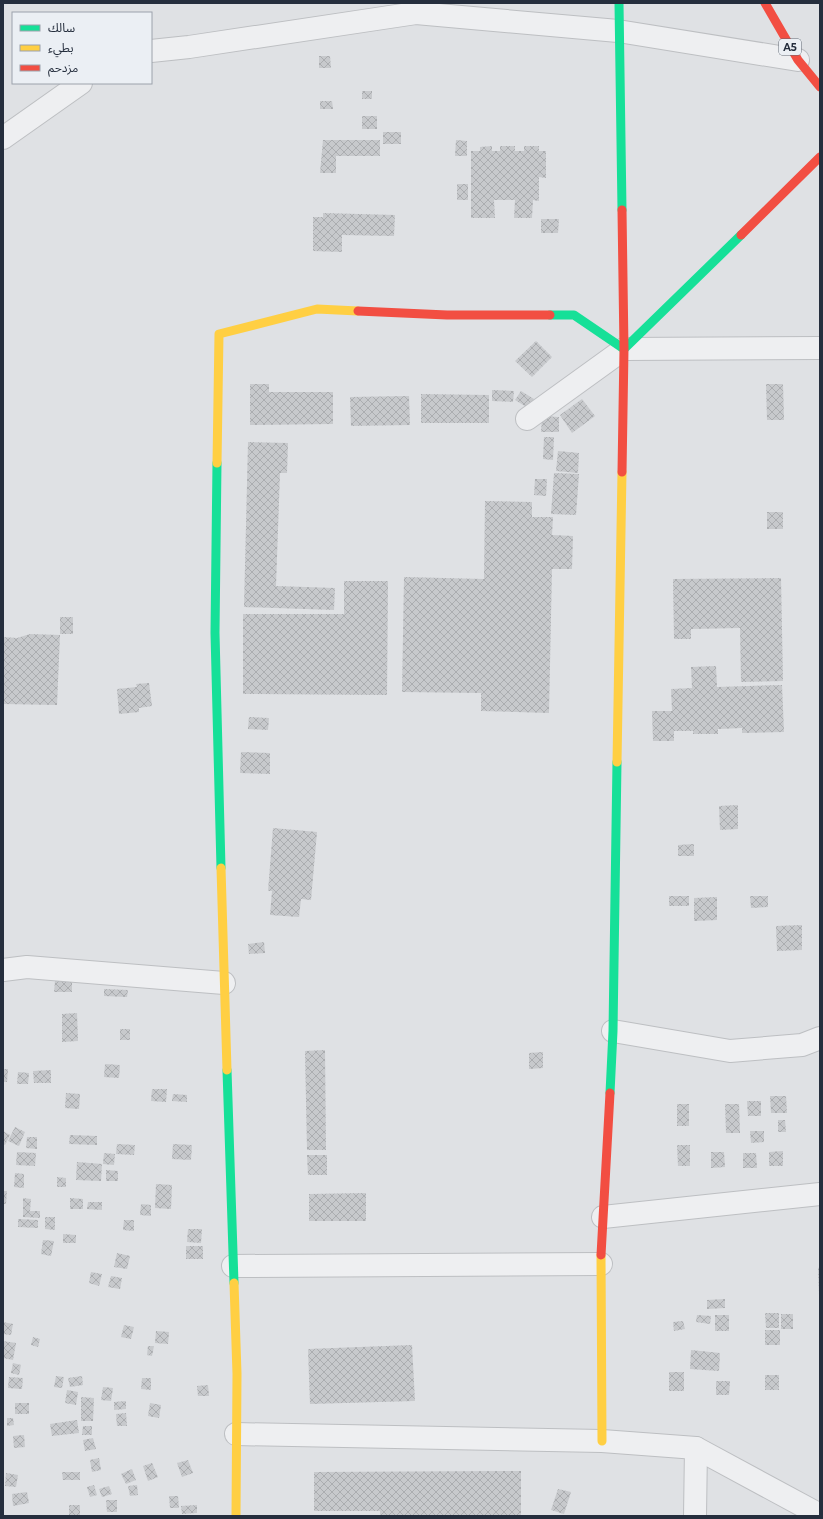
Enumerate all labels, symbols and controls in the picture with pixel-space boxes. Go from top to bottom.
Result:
legend [12,12,152,84]
text: سالك [48,20,75,35]
road number: A5 [779,39,801,55]
text: بطيء [48,40,74,58]
text: مزدحم [48,60,78,77]

